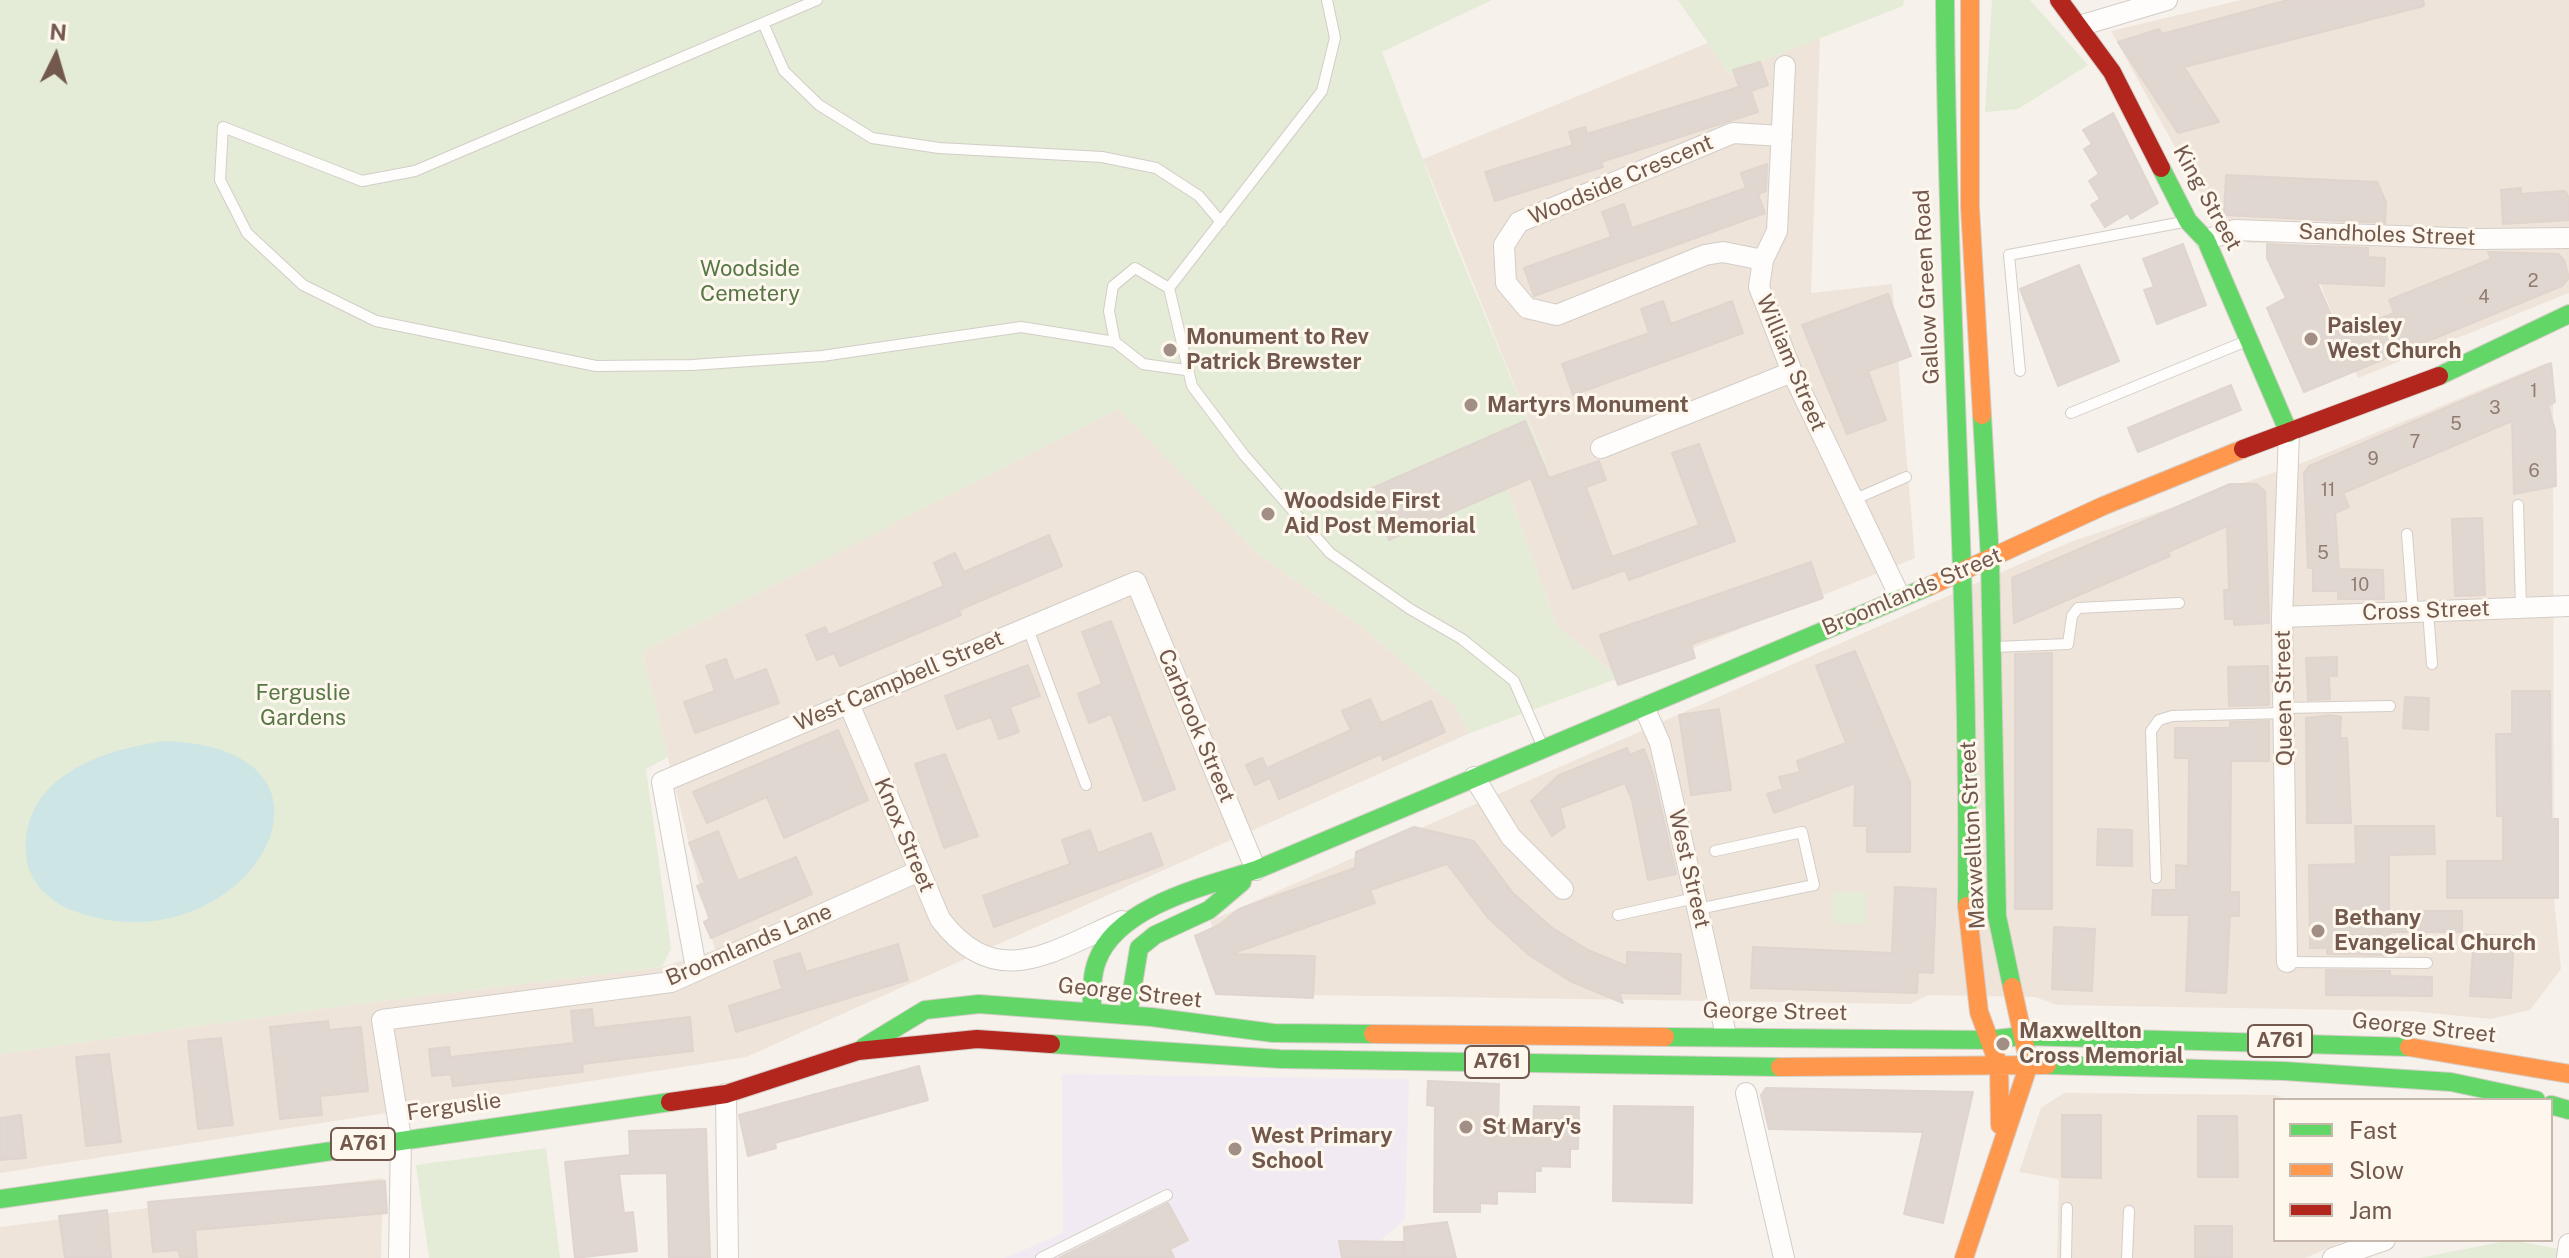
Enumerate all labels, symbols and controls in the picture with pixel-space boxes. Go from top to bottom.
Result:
north arrow [16,16,96,96]
text: N [48,18,68,46]
street label: Woodside Crescent [1525,129,1717,231]
street label: King Street [2167,141,2247,255]
street label: Gallow Green Road [1909,189,1945,385]
street label: Sandholes Street [2298,219,2476,251]
park label: Woodside Cemetery [700,256,800,308]
house number: 2 [2528,270,2538,292]
house number: 4 [2478,286,2490,308]
street label: William Street [1750,291,1832,435]
place label: Paisley West Church [2327,313,2461,364]
place label: Monument to Rev Patrick Brewster [1186,324,1369,376]
marker: Paisley West Church [2302,330,2320,348]
marker: Monument to Rev Patrick Brewster [1161,341,1179,359]
house number: 1 [2530,380,2538,402]
place label: Martyrs Monument [1487,392,1689,418]
marker: Martyrs Monument [1462,396,1480,414]
house number: 3 [2489,397,2501,419]
house number: 5 [2450,413,2462,435]
house number: 7 [2410,431,2420,453]
house number: 9 [2367,448,2379,470]
house number: 6 [2528,460,2540,482]
house number: 11 [2321,479,2335,501]
place label: Woodside First Aid Post Memorial [1284,488,1476,540]
marker: Woodside First Aid Post Memorial [1259,505,1277,523]
street label: Broomlands Street [1818,542,2006,642]
house number: 5 [2317,542,2329,564]
house number: 10 [2351,574,2369,596]
street label: Cross Street [2362,596,2490,626]
street label: West Campbell Street [790,625,1008,737]
street label: Queen Street [2270,630,2298,766]
street label: Carbrook Street [1152,645,1240,807]
park label: Ferguslie Gardens [255,680,351,732]
street label: Maxwellton Street [1955,740,1991,930]
street label: Knox Street [868,774,940,896]
street label: West Street [1662,807,1716,931]
street label: Broomlands Lane [662,898,836,992]
place label: Bethany Evangelical Church [2334,905,2536,956]
marker: Bethany Evangelical Church [2309,922,2327,940]
street label: George Street [1057,972,1203,1014]
street label: George Street [1702,998,1848,1026]
street label: George Street [2351,1007,2497,1049]
place label: Maxwellton Cross Memorial [2019,1018,2184,1070]
road number: A761 [2248,1025,2312,1057]
marker: Maxwellton Cross Memorial [1994,1035,2012,1053]
road number: A761 [1465,1046,1529,1078]
street label: Ferguslie [405,1087,503,1127]
legend [2273,1098,2553,1242]
place label: St Mary's [1482,1114,1581,1140]
text: Fast [2349,1116,2397,1144]
marker: St Mary's [1457,1118,1475,1136]
place label: West Primary School [1251,1123,1393,1174]
road number: A761 [331,1128,395,1160]
marker: West Primary School [1226,1140,1244,1158]
text: Slow [2349,1156,2404,1184]
text: Jam [2349,1196,2392,1224]

